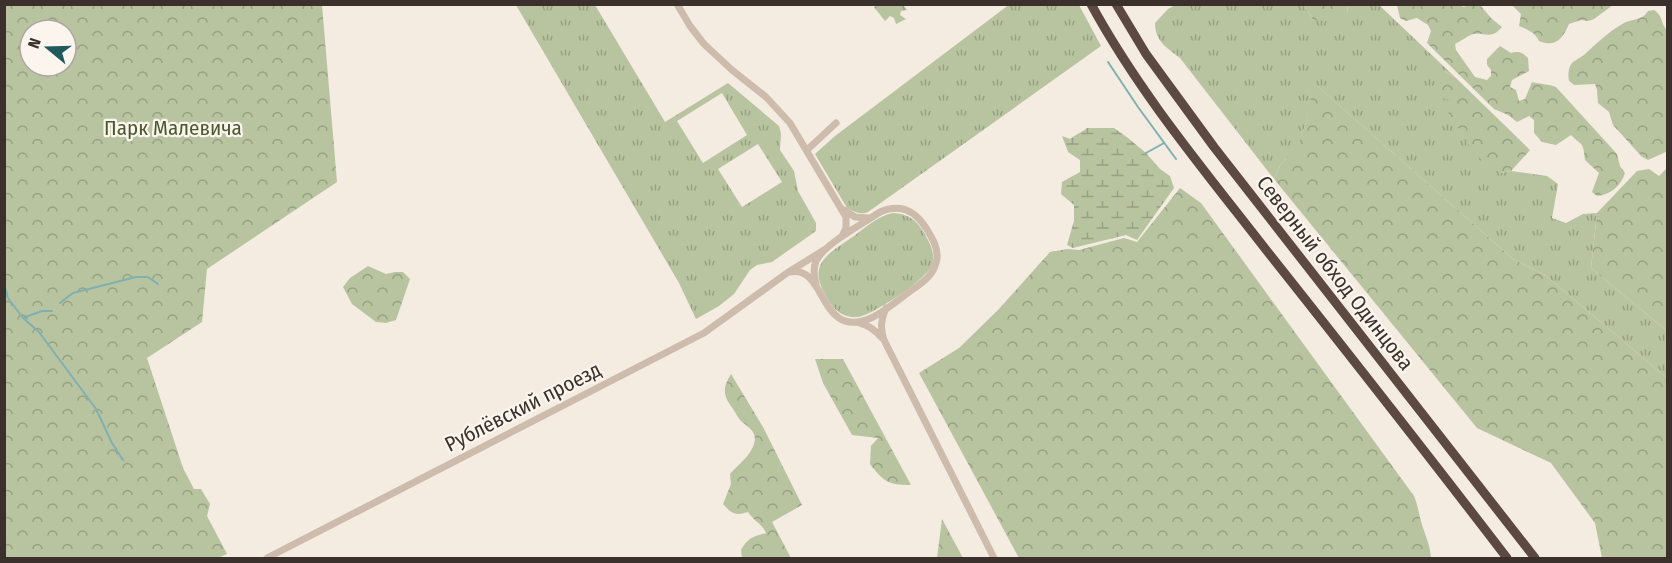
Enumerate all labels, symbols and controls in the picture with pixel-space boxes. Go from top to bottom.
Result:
north arrow [18,18,78,78]
text: N [24,36,45,51]
park label: Парк Малевича [104,115,242,141]
street label: Северный обход Одинцова [1251,171,1419,375]
street label: Рублёвский проезд [441,356,605,458]

